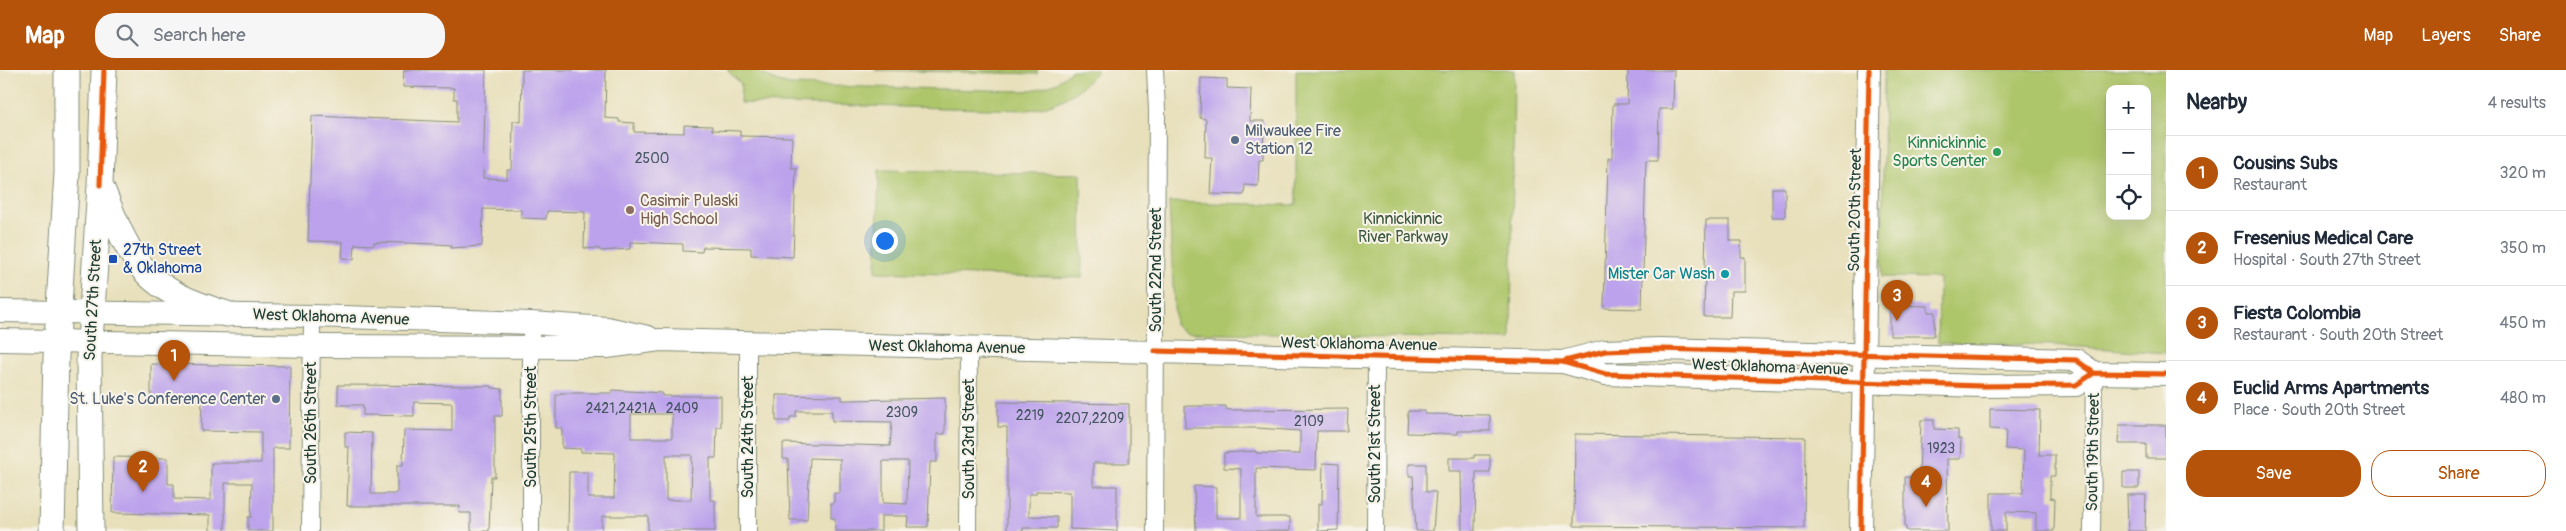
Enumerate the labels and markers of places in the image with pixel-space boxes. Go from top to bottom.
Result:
place label: Milwaukee Fire Station 12 [1245,121,1341,159]
place label: Kinnickinnic Sports Center [1892,133,1987,171]
marker: Milwaukee Fire Station 12 [1229,134,1241,146]
marker: Kinnickinnic Sports Center [1991,146,2003,158]
place label: Casimir Pulaski High School [640,191,738,229]
marker: Casimir Pulaski High School [624,204,636,216]
place label: 27th Street & Oklahoma [123,240,202,278]
marker: 27th Street & Oklahoma [107,253,119,265]
place label: Mister Car Wash [1608,264,1715,284]
marker: Mister Car Wash [1719,268,1731,280]
pin: 3 [1881,280,1913,321]
pin: 1 [158,340,190,381]
place label: St. Luke's Conference Center [69,389,266,409]
marker: St. Luke's Conference Center [270,393,282,405]
pin: 2 [127,451,159,492]
pin: 4 [1910,466,1942,507]

